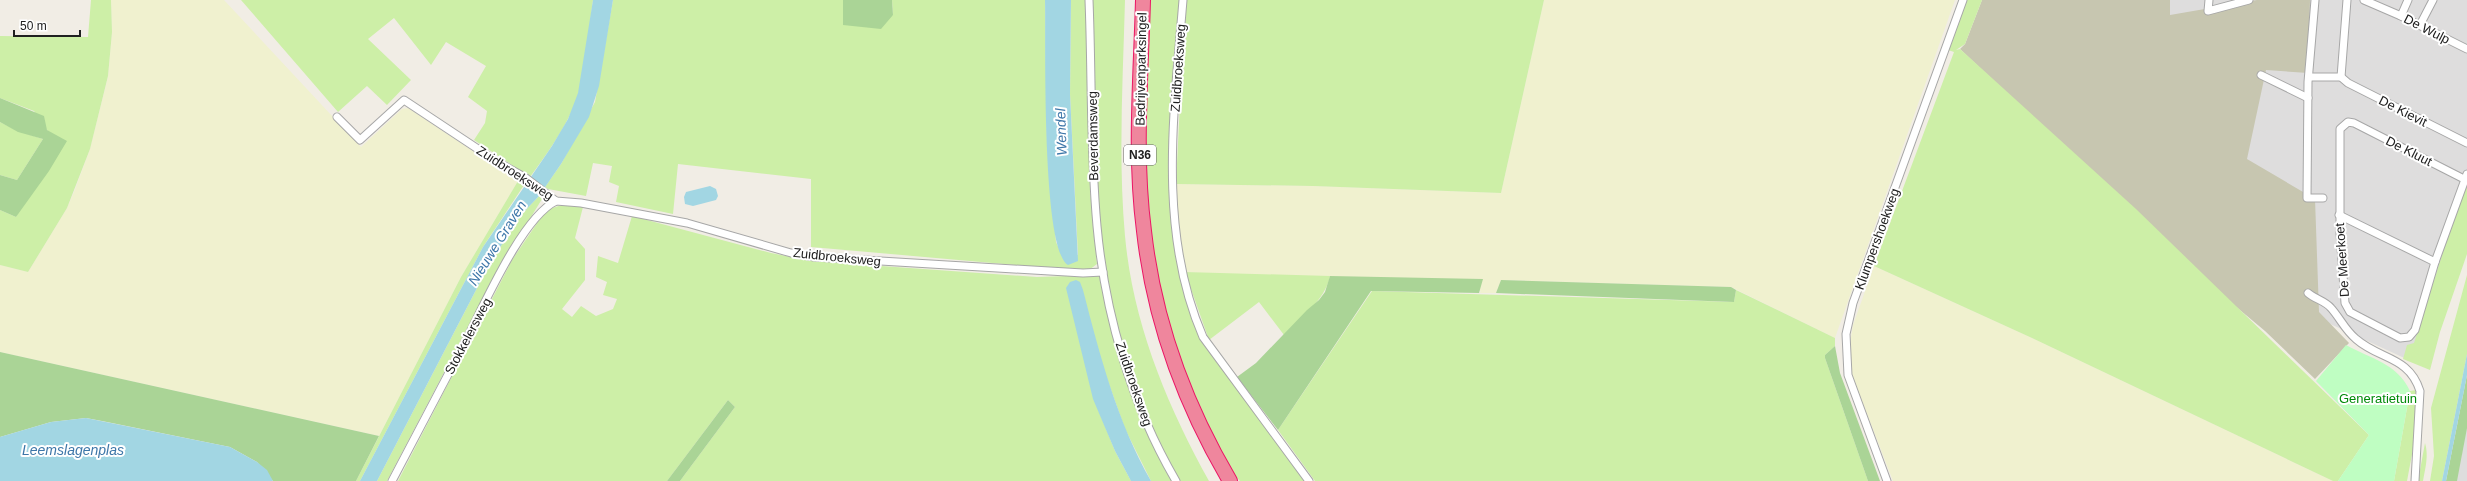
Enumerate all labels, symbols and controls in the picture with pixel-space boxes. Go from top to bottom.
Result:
street label: De Wulp [2401,11,2453,47]
scale bar [14,12,80,38]
street label: Bedrijvenparksingel [1133,12,1149,126]
text: 50 m [20,19,47,33]
street label: Zuidbroeksweg [1167,24,1189,112]
street label: Beverdamsweg [1085,91,1101,181]
street label: De Kievit [2376,93,2430,130]
water label: Wendel [1052,107,1070,156]
street label: De Kluut [2383,133,2435,169]
street label: Zuidbroeksweg [474,143,556,203]
road number: N36 [1124,145,1156,165]
street label: Klumpershoekweg [1852,186,1902,292]
water label: Nieuwe Graven [465,198,529,288]
street label: De Meerkoet [2332,222,2352,298]
street label: Zuidbroeksweg [792,245,882,269]
street label: Stokkelersweg [442,295,494,377]
street label: Zuidbroeksweg [1113,340,1155,428]
park label: Generatietuin [2339,391,2417,406]
water label: Leemslagenplas [22,442,124,458]

